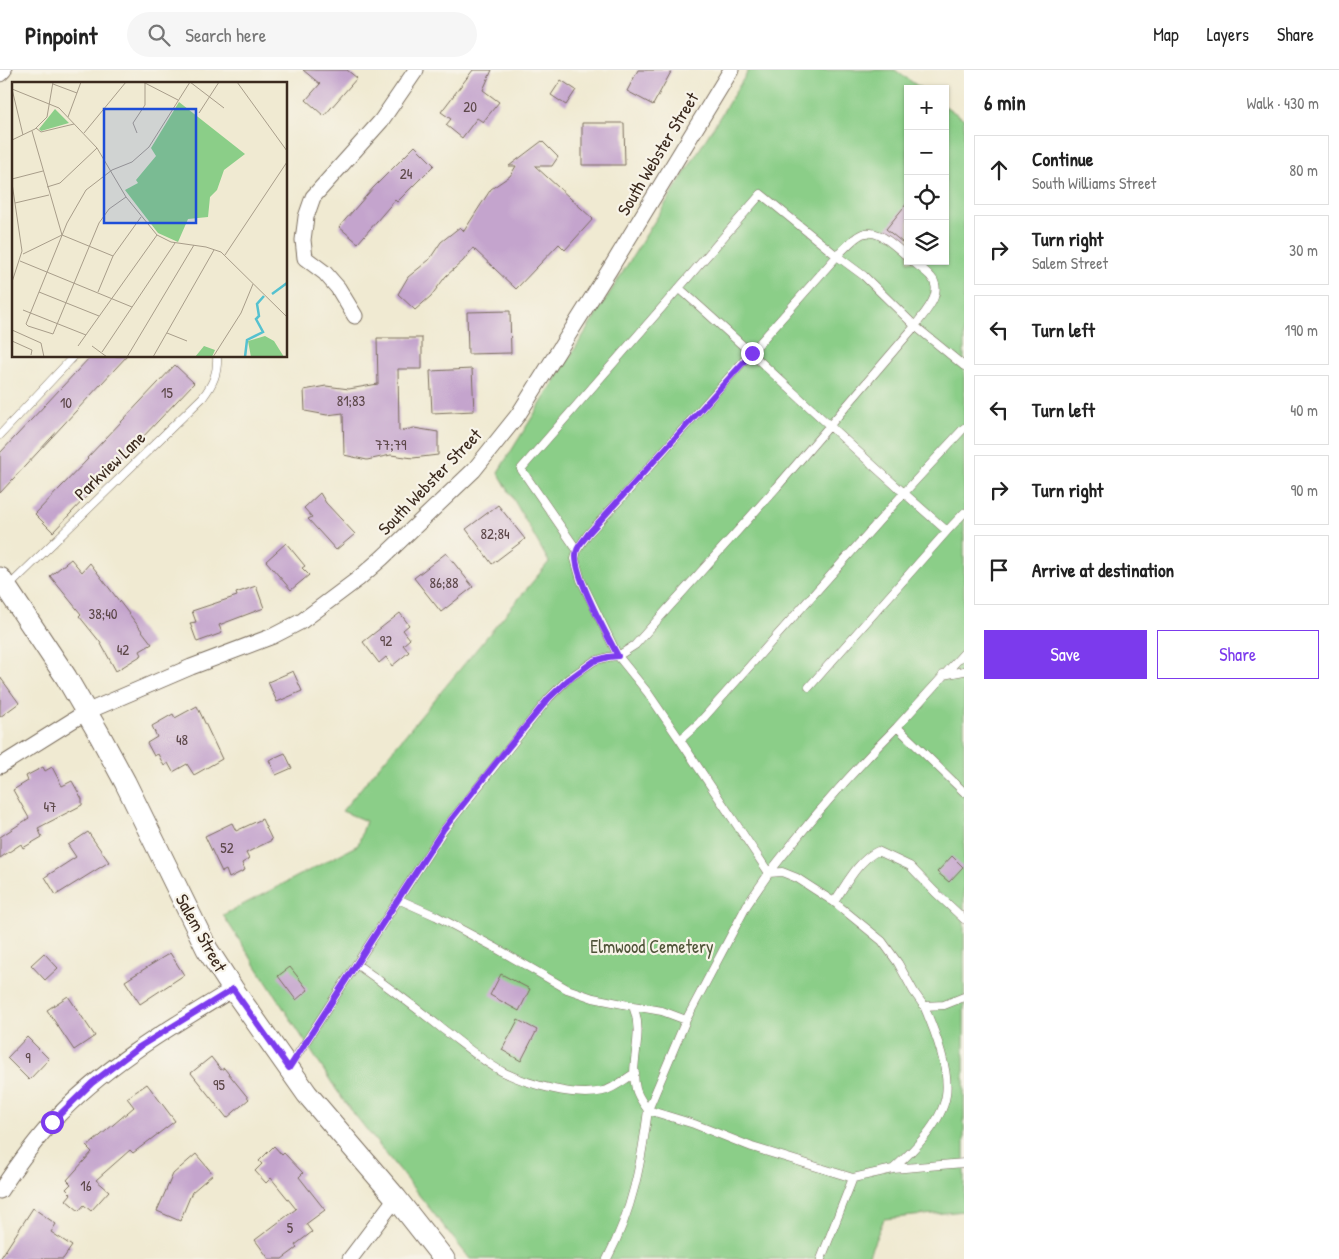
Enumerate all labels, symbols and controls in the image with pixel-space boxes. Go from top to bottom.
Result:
search box [127,12,477,57]
text: Pinpoint [25,19,97,51]
icon: search [145,21,173,49]
text: Search here [185,22,266,48]
text: Map [1153,22,1179,47]
text: Layers [1207,22,1249,47]
text: Share [1277,22,1314,47]
inset map [12,82,288,358]
map controls [904,85,949,265]
button: + [904,85,949,130]
street label: South Webster Street [611,87,705,220]
text: 6 min [984,88,1026,117]
text: Walk · 430 m [1247,92,1319,114]
house number: 20 [463,96,477,117]
button: − [904,130,949,175]
text: Continue [1032,146,1093,172]
icon: ahead [985,156,1013,184]
text: 80 m [1289,159,1318,181]
house number: 24 [400,163,413,184]
text: South Williams Street [1032,172,1156,194]
button: locate [904,175,949,220]
button: layers [904,220,949,265]
text: Turn right [1032,226,1103,252]
icon: right [985,236,1013,264]
text: 30 m [1289,239,1318,261]
text: Salem Street [1032,252,1108,274]
icon: left [985,316,1013,344]
text: Turn left [1032,317,1095,343]
text: 190 m [1285,319,1318,341]
route end [741,342,764,365]
house number: 15 [161,382,174,403]
house number: 81;83 [337,390,366,411]
house number: 10 [60,392,72,413]
icon: left [985,396,1013,424]
text: Turn left [1032,397,1095,423]
text: 40 m [1290,399,1318,421]
street label: South Webster Street [372,422,488,541]
street label: Parkview Lane [69,425,151,506]
house number: 77;79 [375,434,407,455]
icon: right [985,476,1013,504]
text: Turn right [1032,477,1103,503]
text: 90 m [1290,479,1318,501]
house number: 82;84 [480,523,510,544]
icon: arrive [985,556,1013,584]
text: Arrive at destination [1032,557,1174,583]
house number: 86;88 [430,572,458,593]
house number: 38;40 [88,603,118,624]
house number: 92 [380,630,392,651]
button: Save [984,630,1147,679]
button: Share [1157,630,1319,679]
house number: 42 [117,639,129,660]
house number: 48 [176,729,188,750]
house number: 47 [43,796,57,817]
house number: 52 [220,837,234,858]
street label: Salem Street [170,889,233,977]
park label: Elmwood Cemetery [590,934,714,959]
house number: 9 [25,1047,31,1068]
house number: 95 [213,1074,226,1095]
route start [41,1111,64,1134]
house number: 16 [80,1175,92,1196]
house number: 5 [287,1217,294,1238]

